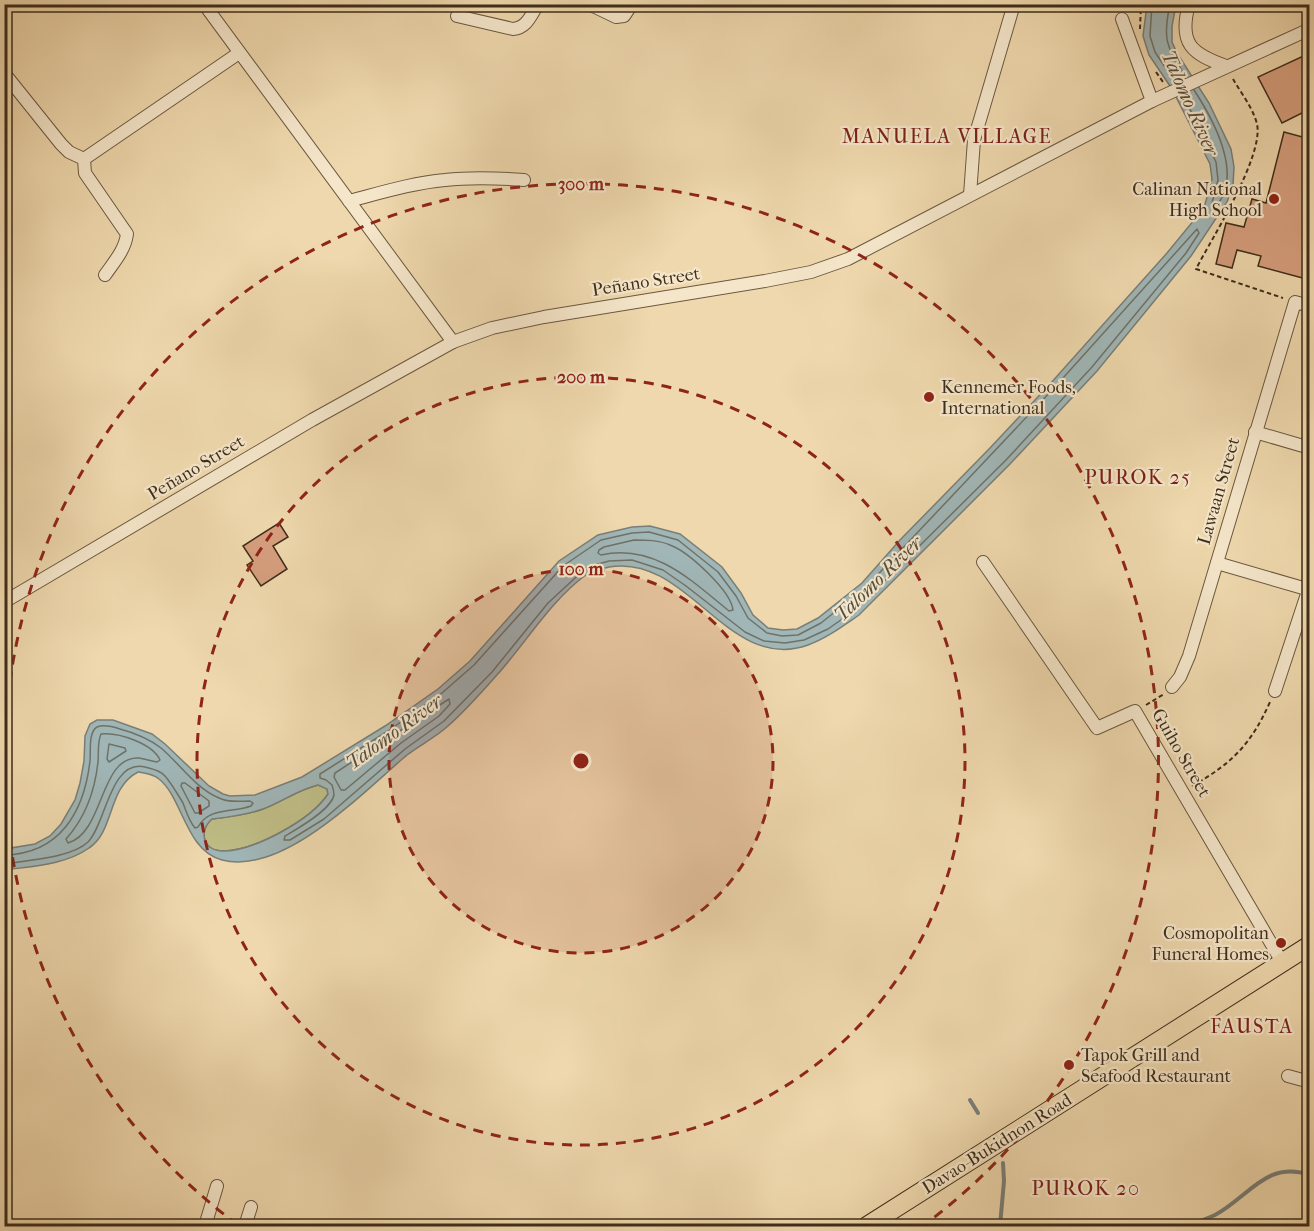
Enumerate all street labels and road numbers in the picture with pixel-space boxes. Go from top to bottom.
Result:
street label: Peñano Street [591,263,702,301]
street label: Peñano Street [144,431,249,505]
street label: Lawaan Street [1194,434,1244,547]
street label: Guiho Street [1147,705,1215,802]
street label: Davao-Bukidnon Road [918,1089,1076,1199]

